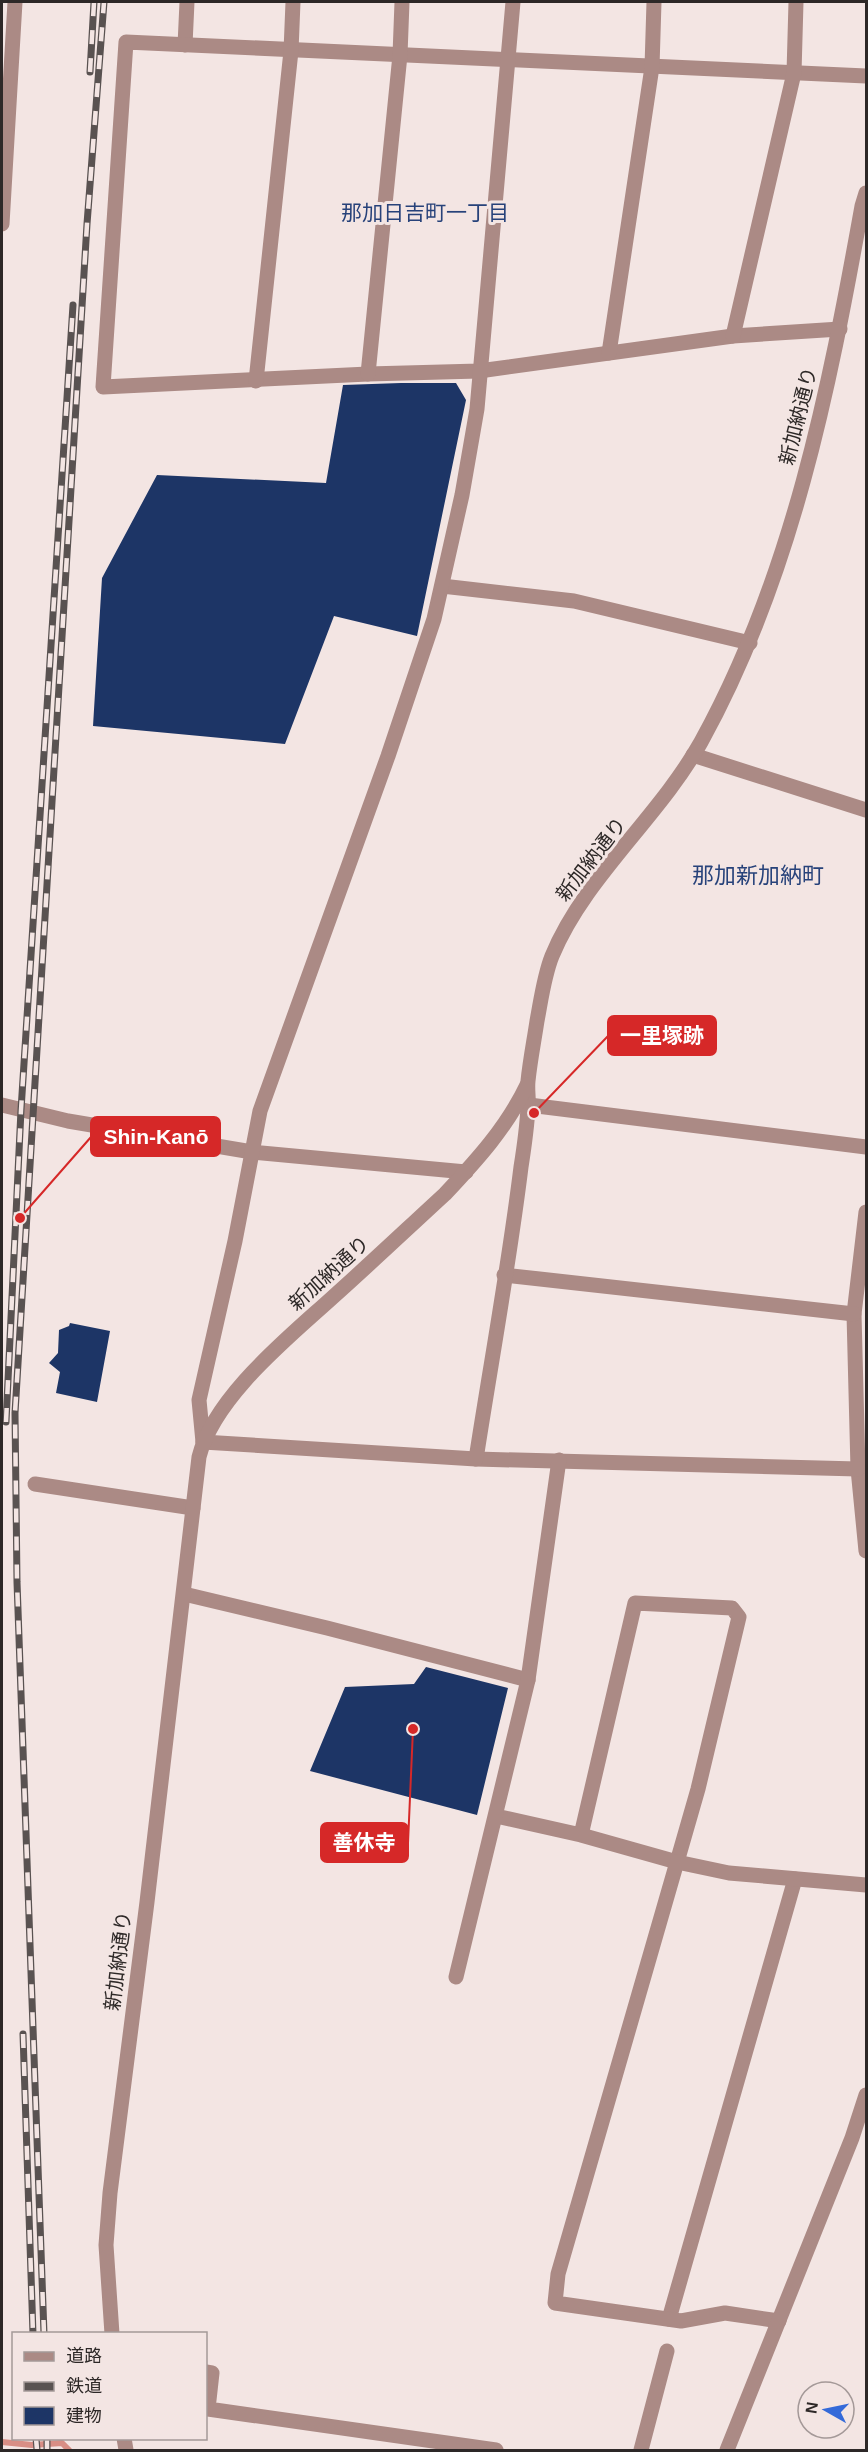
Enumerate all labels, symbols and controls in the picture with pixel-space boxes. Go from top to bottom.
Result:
district label: 那加日吉町一丁目 [341,201,509,224]
street label: 新加納通り [775,365,821,467]
street label: 新加納通り [552,813,630,905]
district label: 那加新加納町 [692,863,824,888]
callout: 一里塚跡 [608,1016,716,1055]
text: 一里塚跡 [620,1024,704,1047]
callout: Shin-Kanō [91,1117,220,1156]
text: Shin-Kanō [104,1125,209,1148]
street label: 新加納通り [284,1231,374,1315]
callout: 善休寺 [321,1823,408,1862]
text: 善休寺 [333,1831,396,1854]
street label: 新加納通り [101,1910,135,2012]
legend [12,2332,207,2440]
text: 道路 [66,2346,102,2366]
text: 鉄道 [66,2376,102,2396]
north arrow [796,2380,856,2440]
text: N [802,2401,821,2415]
text: 建物 [66,2406,102,2426]

